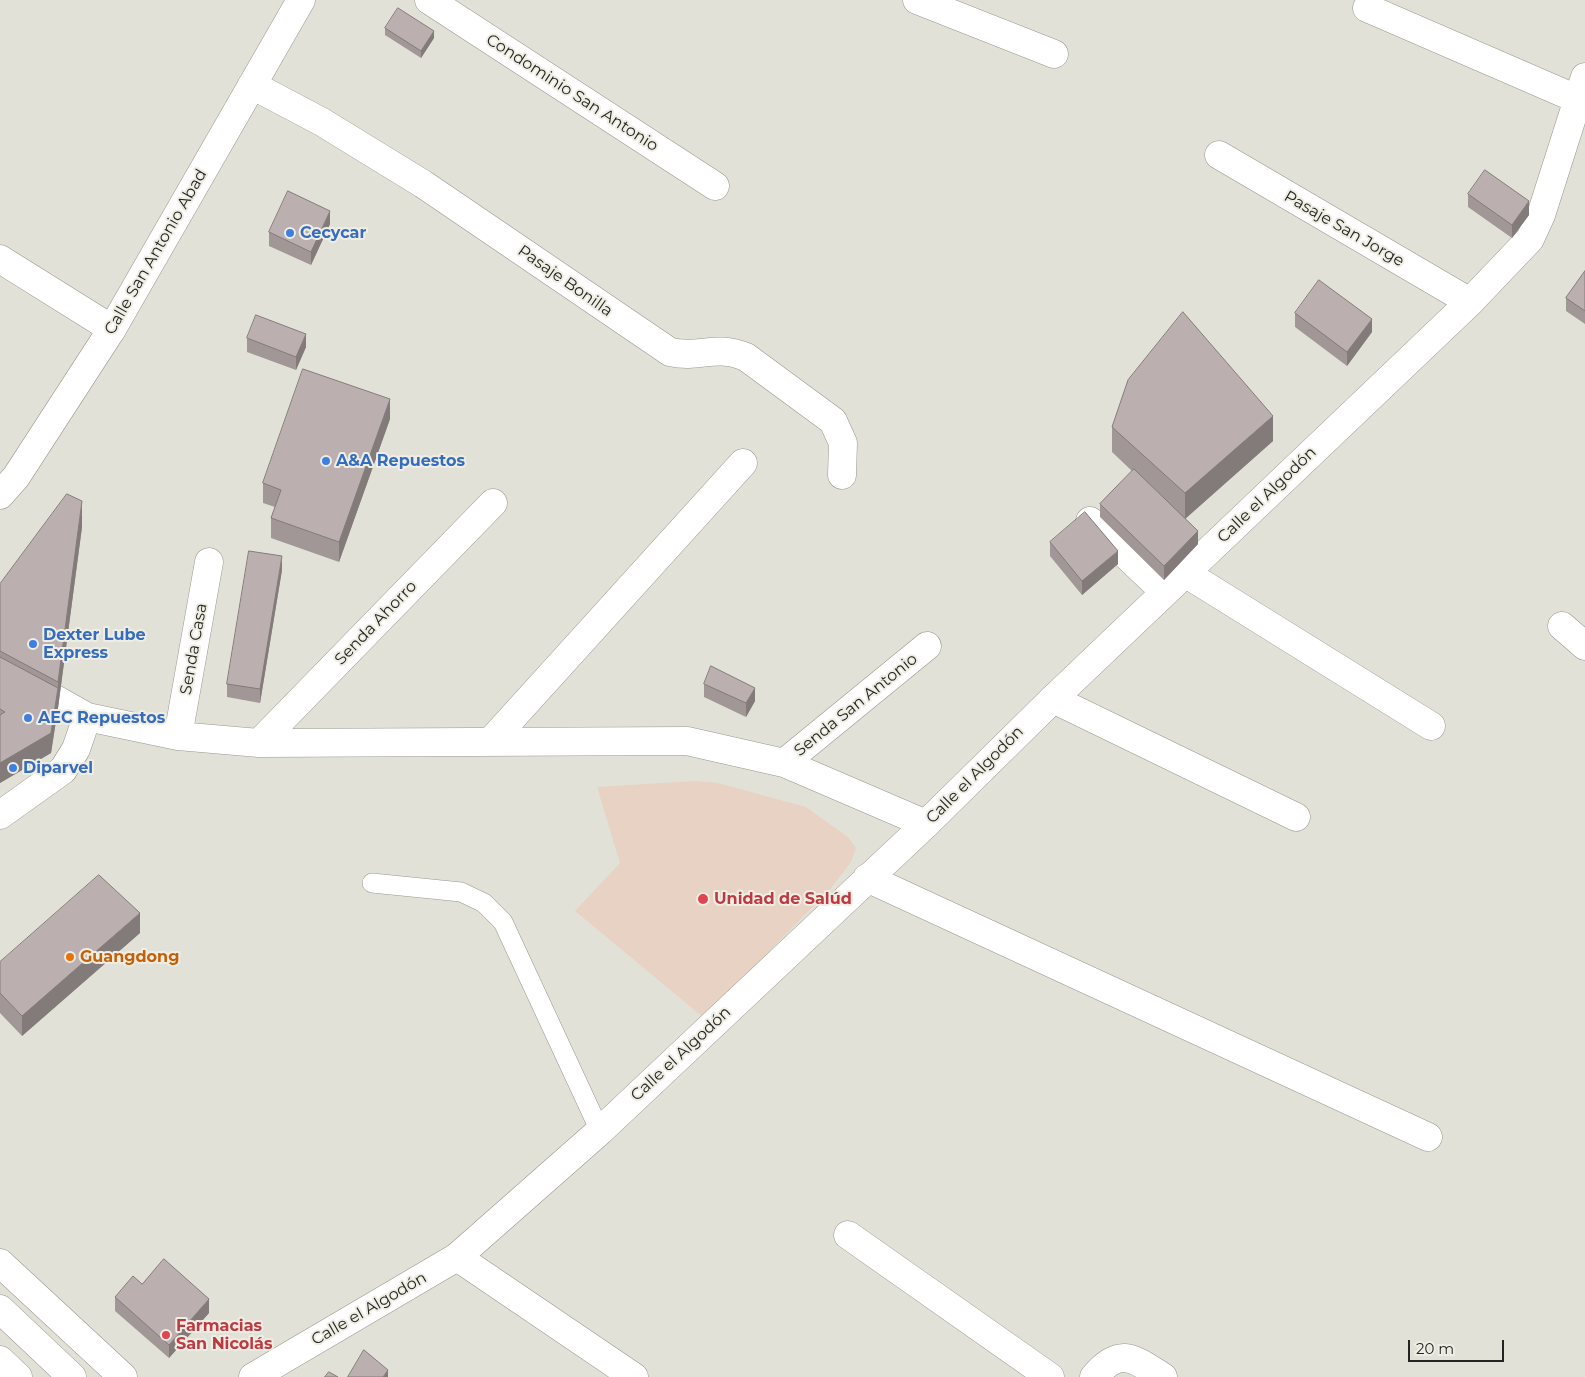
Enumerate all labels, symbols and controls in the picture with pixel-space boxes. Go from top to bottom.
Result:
street label: Condominio San Antonio [482,30,662,156]
street label: Calle San Antonio Abad [101,166,211,338]
street label: Pasaje San Jorge [1281,187,1407,271]
place label: Cecycar [300,223,366,243]
marker: Cecycar [284,227,296,239]
street label: Pasaje Bonilla [514,241,616,321]
street label: Calle el Algodón [1214,443,1320,547]
place label: A&A Repuestos [336,451,465,471]
marker: A&A Repuestos [320,455,332,467]
street label: Senda Ahorro [331,577,421,669]
street label: Senda Casa [176,602,212,696]
place label: Dexter Lube Express [43,625,146,663]
marker: Dexter Lube Express [27,638,39,650]
street label: Senda San Antonio [791,649,921,761]
place label: AEC Repuestos [38,708,165,728]
marker: AEC Repuestos [22,712,34,724]
street label: Calle el Algodón [922,722,1028,828]
place label: Diparvel [23,758,93,778]
marker: Diparvel [7,762,19,774]
place label: Unidad de Salúd [714,889,852,909]
marker: Unidad de Salúd [696,892,710,906]
place label: Guangdong [80,947,179,967]
marker: Guangdong [64,951,76,963]
street label: Calle el Algodón [627,1003,735,1105]
street label: Calle el Algodón [308,1268,430,1350]
place label: Farmacias San Nicolás [176,1316,272,1354]
marker: Farmacias San Nicolás [160,1329,172,1341]
scale bar [1410,1330,1506,1362]
text: 20 m [1416,1339,1454,1358]

